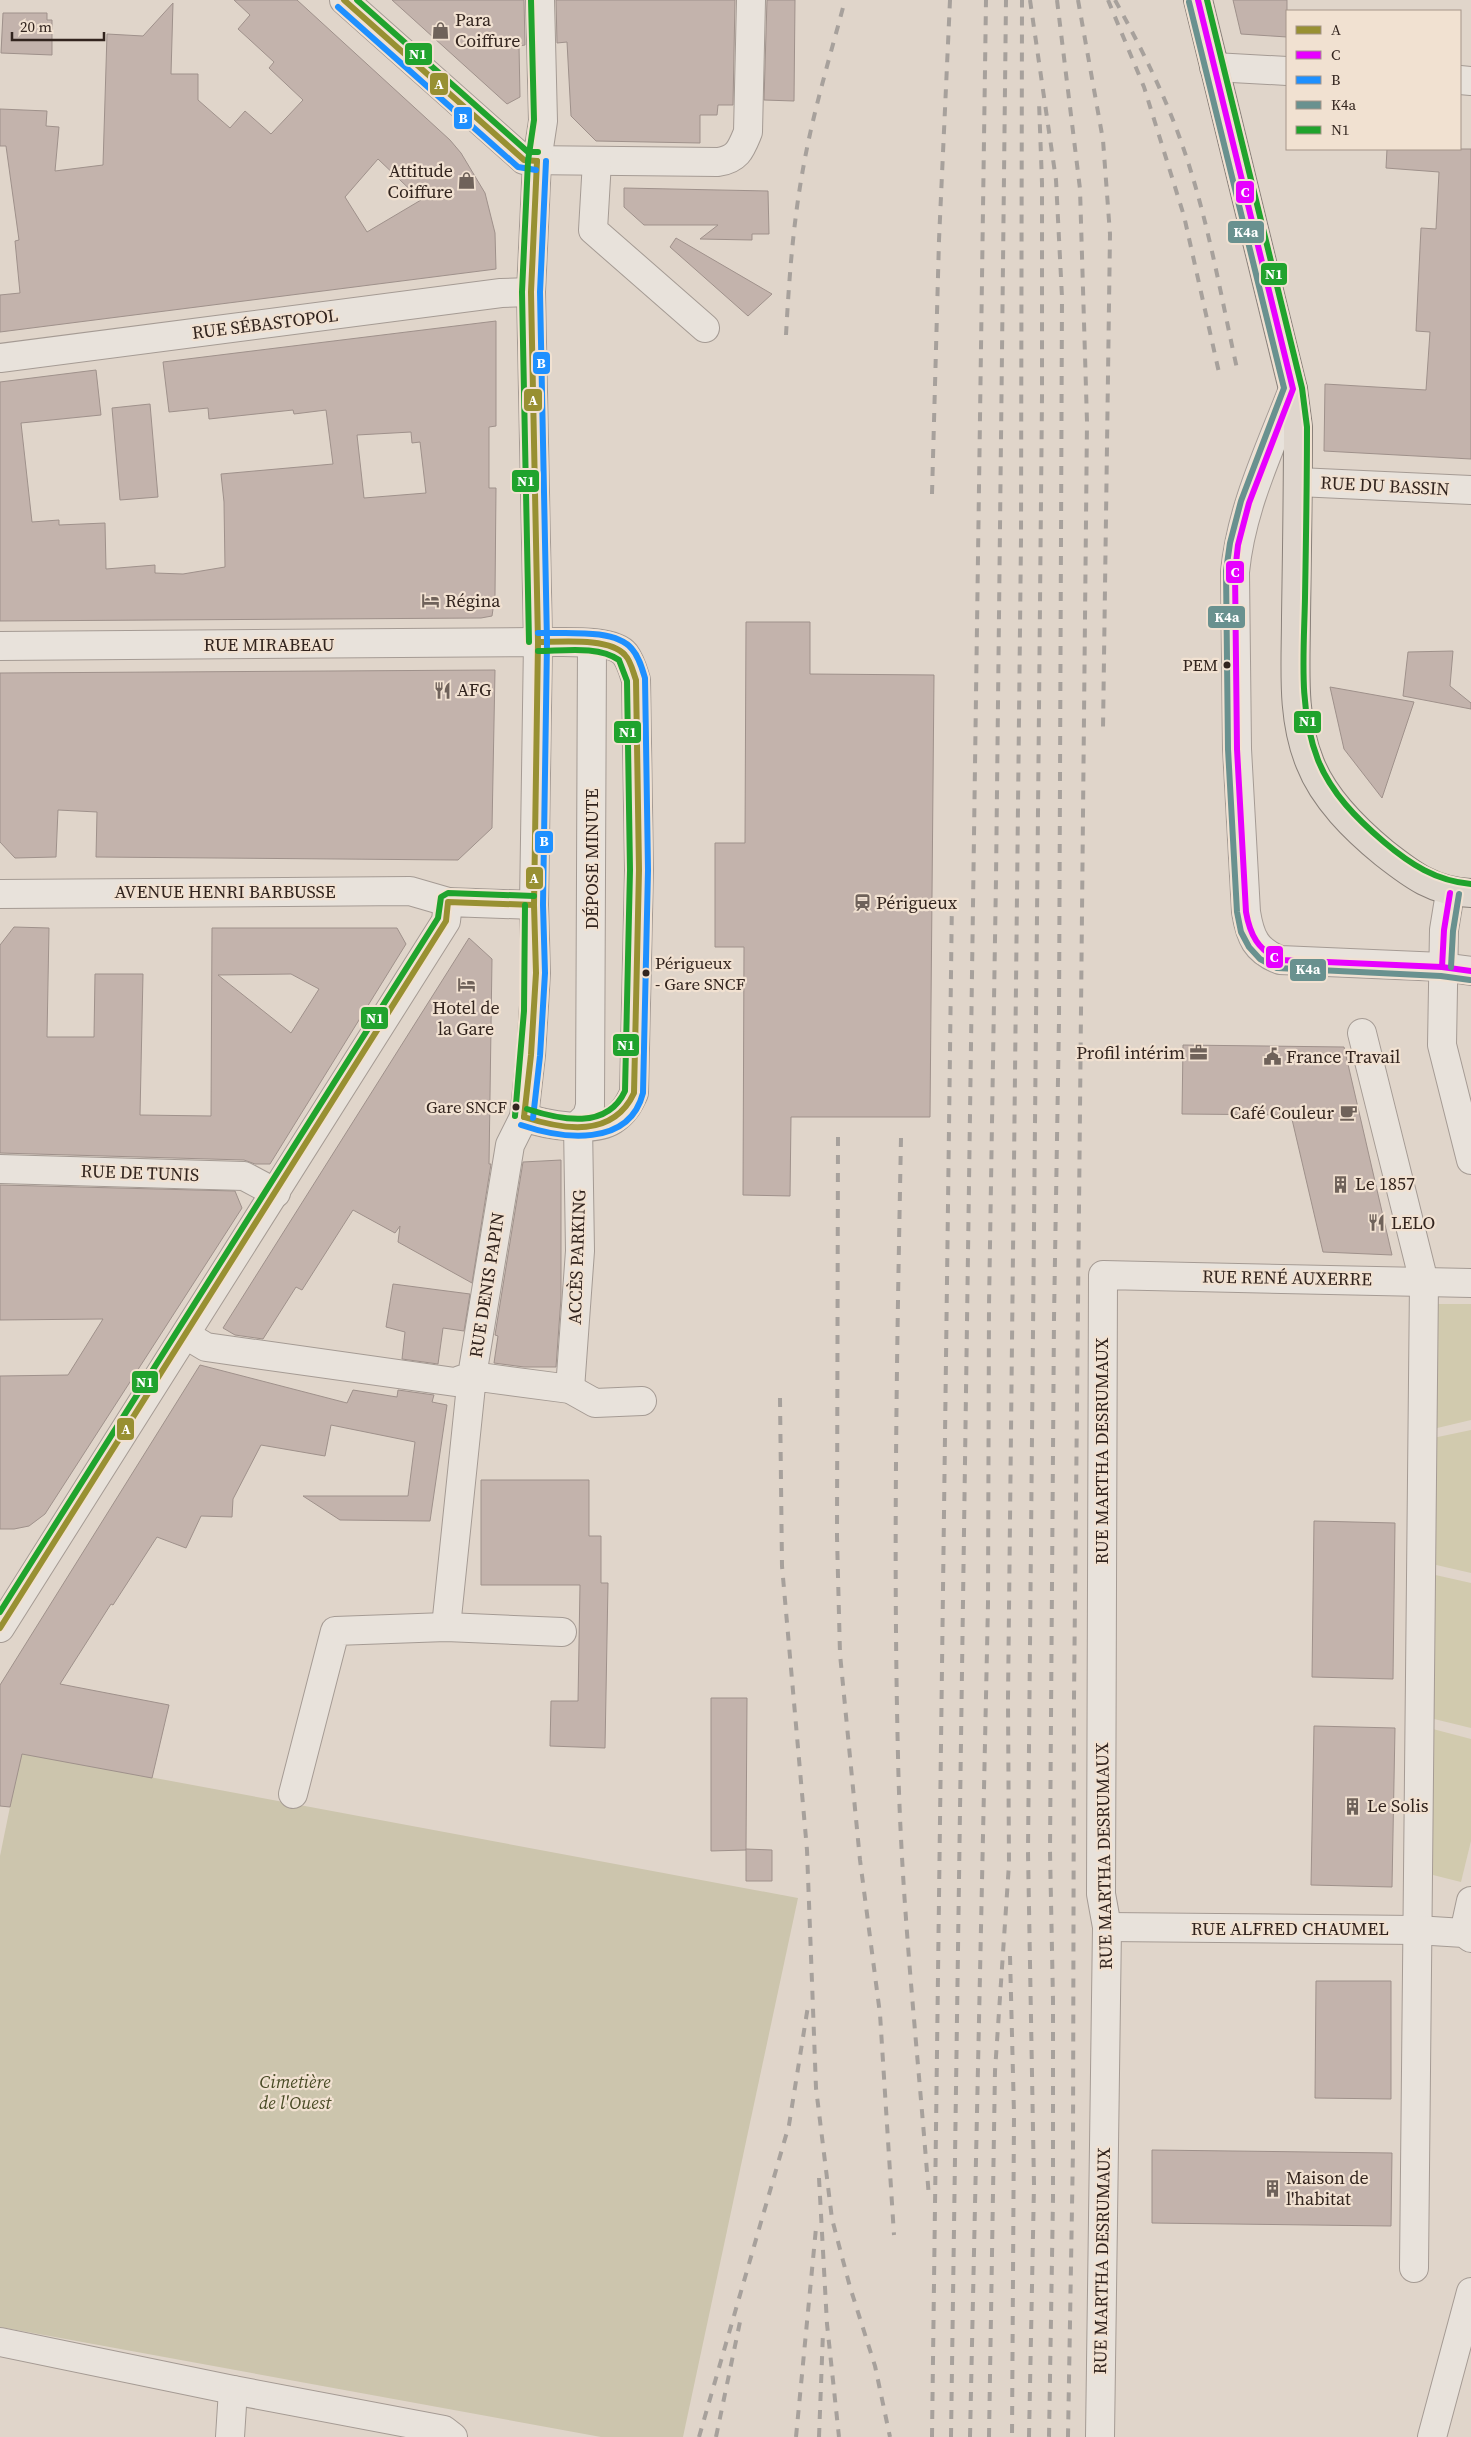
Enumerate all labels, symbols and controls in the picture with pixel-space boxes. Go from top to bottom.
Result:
place label: Para Coiffure [455,7,520,53]
scale bar [12,10,105,42]
legend [1286,10,1461,150]
text: 20 m [20,16,52,37]
text: A [1331,19,1341,40]
shop icon: Para Coiffure [431,20,451,40]
line badge: N1 [404,42,433,66]
text: N1 [409,44,427,64]
text: C [1331,44,1340,65]
text: B [1331,69,1340,90]
line badge: A [429,72,449,96]
text: A [434,74,444,94]
text: K4a [1331,94,1357,115]
line badge: B [453,106,473,130]
text: B [458,108,468,128]
text: N1 [1331,119,1350,140]
place label: Attitude Coiffure [388,158,453,204]
shop icon: Attitude Coiffure [457,171,477,191]
line badge: C [1235,180,1255,204]
text: C [1241,182,1250,202]
line badge: K4a [1227,220,1265,244]
text: K4a [1234,222,1259,242]
line badge: N1 [1260,262,1288,286]
text: N1 [1265,264,1283,284]
street label: RUE SÉBASTOPOL [190,302,340,345]
line badge: B [532,351,551,375]
text: B [536,353,546,373]
line badge: A [523,388,543,412]
text: A [528,390,538,410]
line badge: N1 [511,469,540,493]
street label: RUE DU BASSIN [1320,470,1450,501]
text: N1 [517,471,535,491]
line badge: C [1225,560,1245,584]
text: C [1231,562,1240,582]
place label: Régina [445,588,501,613]
hotel icon: Régina [421,591,441,611]
line badge: K4a [1207,605,1246,629]
text: K4a [1215,607,1240,627]
street label: RUE MIRABEAU [203,632,335,657]
place label: PEM [1183,653,1218,677]
marker: PEM [1222,660,1232,670]
place label: AFG [457,677,491,702]
restaurant icon: AFG [433,680,453,700]
line badge: N1 [1293,710,1322,734]
text: N1 [1299,711,1317,731]
line badge: N1 [613,720,642,744]
text: N1 [619,722,637,742]
street label: DÉPOSE MINUTE [579,788,604,930]
line badge: B [534,830,554,854]
text: B [539,831,549,851]
line badge: A [525,866,544,890]
text: A [529,868,539,888]
street label: AVENUE HENRI BARBUSSE [114,879,336,904]
place label: Périgueux [876,890,958,915]
station icon: Périgueux [852,893,872,913]
line badge: C [1265,945,1284,969]
text: C [1270,947,1279,967]
place label: Périgueux - Gare SNCF [655,951,745,996]
line badge: K4a [1289,958,1327,982]
text: K4a [1296,959,1321,979]
marker: Périgueux - Gare SNCF [641,968,651,978]
hotel icon: Hotel de la Gare [456,975,476,995]
place label: Hotel de la Gare [432,995,500,1041]
line badge: N1 [360,1006,389,1030]
text: N1 [366,1008,384,1028]
line badge: N1 [612,1033,640,1057]
text: N1 [617,1035,635,1055]
place label: Profil intérim [1076,1040,1185,1065]
office icon: Profil intérim [1189,1043,1209,1063]
place label: France Travail [1286,1044,1400,1069]
public building icon: France Travail [1262,1047,1282,1067]
place label: Gare SNCF [426,1095,507,1119]
place label: Café Couleur [1230,1100,1334,1125]
marker: Gare SNCF [511,1102,521,1112]
cafe icon: Café Couleur [1338,1103,1358,1123]
street label: RUE DE TUNIS [80,1158,200,1187]
place label: Le 1857 [1355,1171,1415,1196]
building icon: Le 1857 [1331,1174,1351,1194]
street label: ACCÈS PARKING [562,1189,591,1325]
street label: RUE DENIS PAPIN [463,1210,510,1359]
place label: LELO [1391,1210,1435,1235]
restaurant icon: LELO [1367,1213,1387,1233]
street label: RUE RENÉ AUXERRE [1202,1264,1372,1291]
street label: RUE MARTHA DESRUMAUX [1089,1337,1114,1565]
line badge: N1 [131,1370,159,1394]
text: N1 [136,1372,154,1392]
line badge: A [116,1417,135,1441]
text: A [121,1419,131,1439]
street label: RUE MARTHA DESRUMAUX [1089,1742,1118,1970]
place label: Le Solis [1367,1793,1429,1818]
building icon: Le Solis [1343,1796,1363,1816]
street label: RUE ALFRED CHAUMEL [1191,1916,1389,1941]
park label: Cimetière de l'Ouest [259,2069,332,2115]
street label: RUE MARTHA DESRUMAUX [1087,2147,1116,2375]
place label: Maison de l'habitat [1286,2165,1369,2211]
building icon: Maison de l'habitat [1262,2178,1282,2198]

